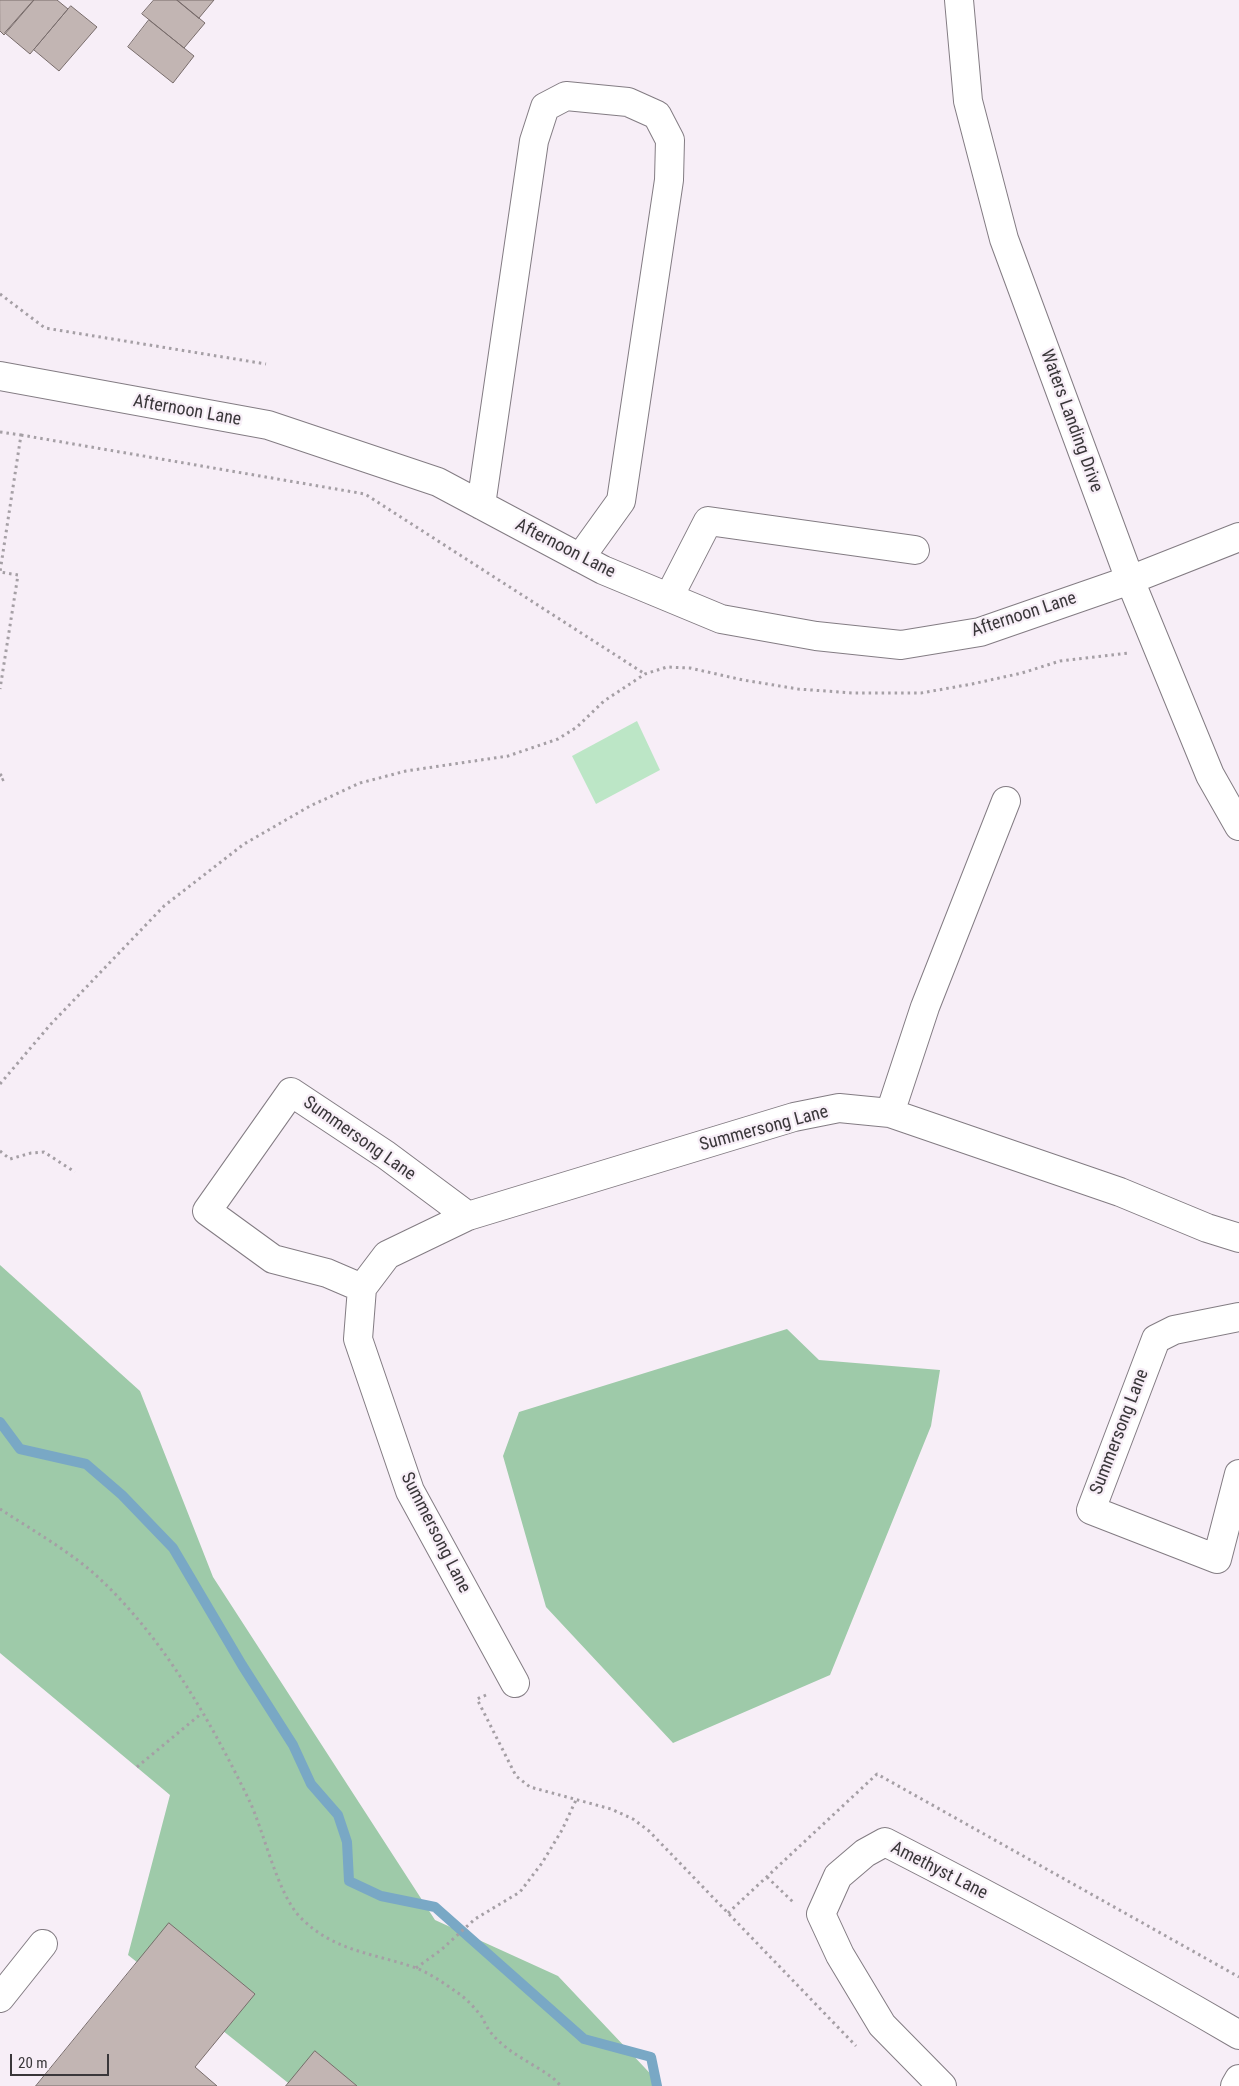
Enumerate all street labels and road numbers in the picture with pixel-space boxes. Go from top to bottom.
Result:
street label: Waters Landing Drive [1035,347,1107,495]
street label: Afternoon Lane [131,391,243,431]
street label: Afternoon Lane [511,515,619,583]
street label: Afternoon Lane [969,588,1079,642]
street label: Summersong Lane [299,1092,419,1186]
street label: Summersong Lane [697,1101,831,1157]
street label: Summersong Lane [1086,1366,1154,1498]
street label: Summersong Lane [395,1469,475,1597]
street label: Amethyst Lane [887,1837,991,1905]

